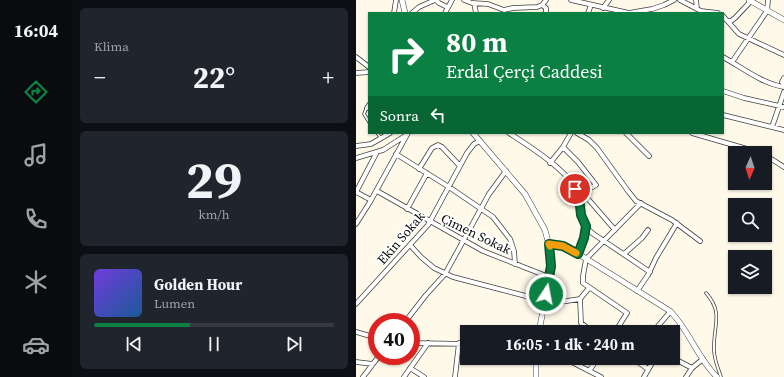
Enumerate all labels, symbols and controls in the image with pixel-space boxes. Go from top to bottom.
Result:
text: 16:04 [14,18,58,43]
text: 80 m [446,23,508,61]
icon: right [380,28,432,80]
text: Klima [94,38,129,55]
text: 22° [193,57,235,98]
text: Erdal Çerçi Caddesi [446,59,603,84]
text: − [94,62,106,92]
text: + [322,62,334,92]
icon: directions [22,78,50,106]
icon: left [427,104,449,126]
text: Sonra [380,105,419,126]
icon: music [22,141,50,169]
text: 29 [186,144,242,215]
north arrow [728,146,772,190]
map controls [728,146,772,294]
pin [558,172,592,206]
icon: arrive [564,178,586,200]
button: search [728,198,772,242]
icon: phone [22,205,50,233]
text: km/h [199,206,229,223]
street label: Ekin Sokak [374,208,429,268]
street label: Çimen Sokak [438,210,515,259]
button: layers [728,250,772,294]
icon: climate [22,268,50,296]
position arrow [525,273,567,315]
text: Golden Hour [154,274,242,295]
text: Lumen [154,295,195,312]
speed limit sign: 40 [368,313,420,365]
icon: car [22,331,50,359]
icon: previous [123,333,145,355]
icon: pause [203,333,225,355]
icon: next [283,333,305,355]
text: 16:05 · 1 dk · 240 m [505,334,635,355]

